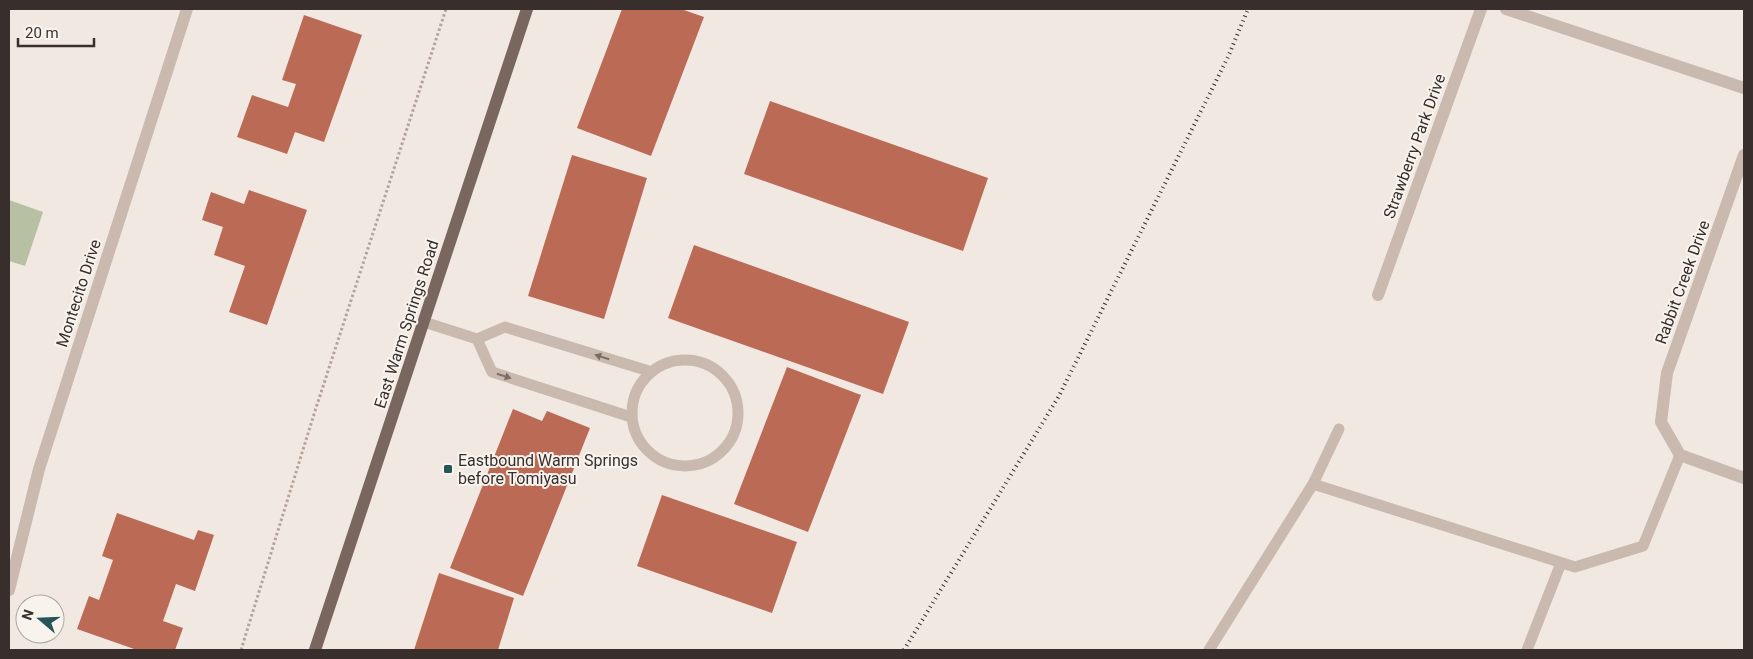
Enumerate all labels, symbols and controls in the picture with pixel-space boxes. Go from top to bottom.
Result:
scale bar [18,15,94,47]
text: 20 m [25,24,59,42]
street label: Strawberry Park Drive [1379,71,1450,221]
street label: Rabbit Creek Drive [1651,218,1714,347]
street label: Montecito Drive [52,237,105,349]
street label: East Warm Springs Road [370,238,443,411]
one-way arrow [595,353,610,360]
one-way arrow [497,373,512,381]
place label: Eastbound Warm Springs before Tomiyasu [458,451,638,488]
marker: Eastbound Warm Springs before Tomiyasu [442,463,454,475]
north arrow [15,594,65,644]
text: N [19,607,37,622]

